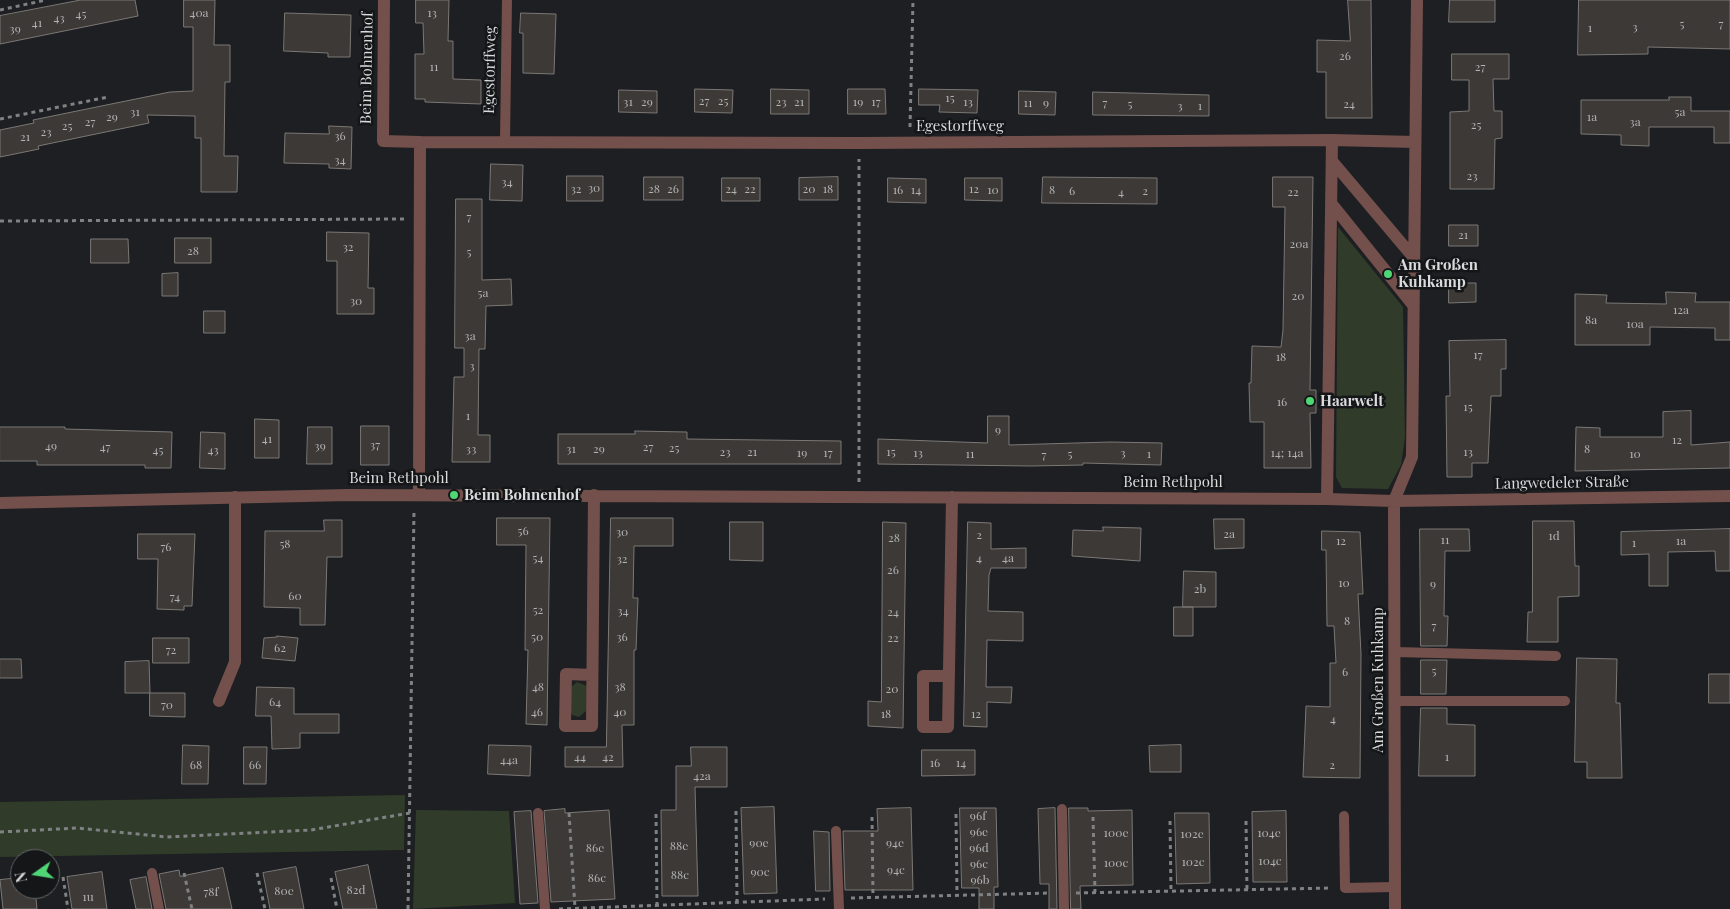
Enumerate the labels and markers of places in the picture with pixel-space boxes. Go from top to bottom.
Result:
place label: Am Großen Kuhkamp [1398,256,1478,291]
marker: Am Großen Kuhkamp [1382,268,1394,280]
place label: Haarwelt [1320,392,1384,410]
marker: Haarwelt [1304,395,1316,407]
place label: Beim Bohnenhof [464,486,580,504]
marker: Beim Bohnenhof [448,489,460,501]

